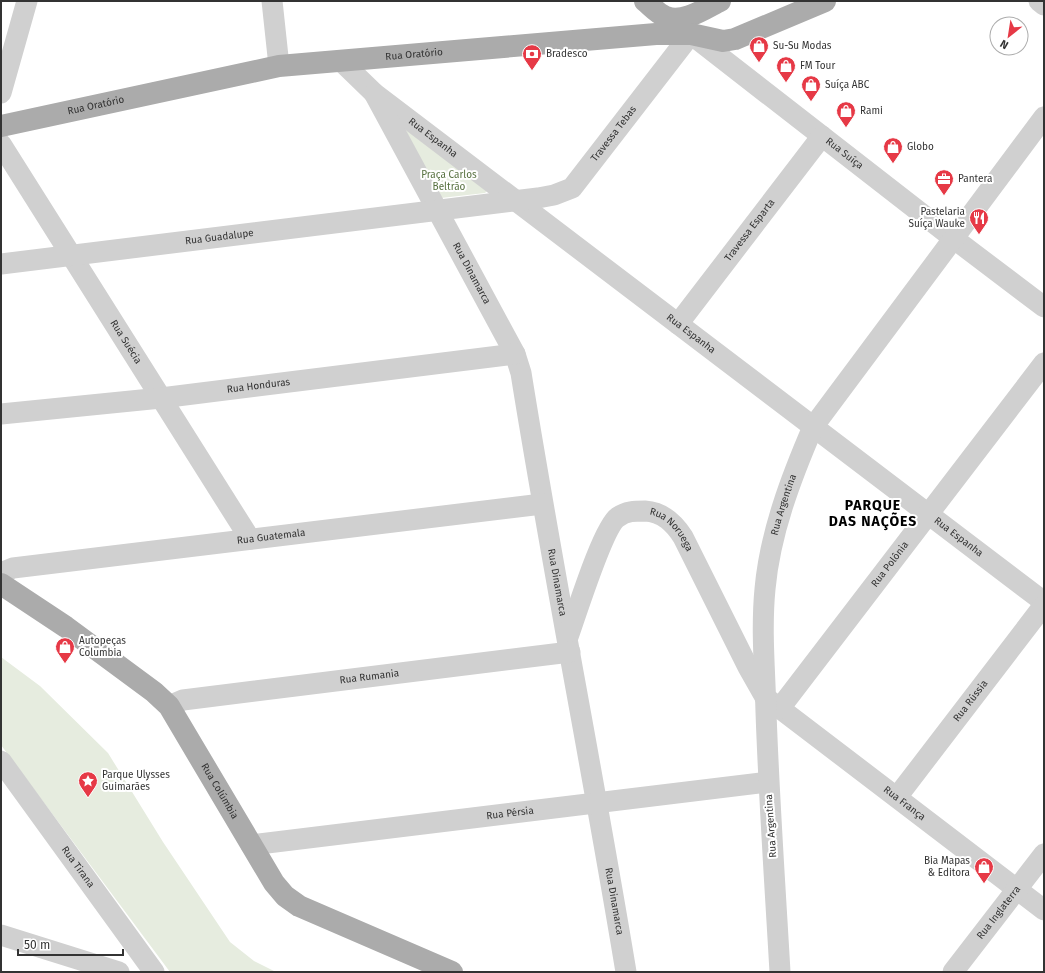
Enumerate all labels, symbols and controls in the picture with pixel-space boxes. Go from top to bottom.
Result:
north arrow [989,16,1029,56]
shop icon: Su-Su Modas [748,35,770,63]
text: N [998,37,1011,52]
place label: Su-Su Modas [773,40,832,52]
bank icon: Bradesco [521,43,543,71]
street label: Rua Oratório [385,46,444,63]
place label: Bradesco [546,48,588,60]
shop icon: FM Tour [775,55,797,83]
place label: FM Tour [800,60,835,72]
shop icon: Suíça ABC [800,74,822,102]
place label: Suíça ABC [825,78,870,91]
street label: Rua Oratório [66,94,125,117]
shop icon: Rami [835,100,857,128]
street label: Travessa Tebas [589,103,639,164]
place label: Rami [860,105,883,117]
street label: Rua Espanha [406,115,460,160]
street label: Rua Suíça [823,135,865,172]
shop icon: Globo [882,136,904,164]
place label: Globo [907,141,934,153]
office icon: Pantera [933,168,955,196]
park label: Praça Carlos Beltrão [421,169,477,193]
place label: Pantera [958,173,992,185]
street label: Travessa Esparta [722,197,777,264]
place label: Pastelaria Suíça Wauke [908,206,965,230]
restaurant icon: Pastelaria Suíça Wauke [968,207,990,235]
street label: Rua Guadalupe [184,227,254,247]
street label: Rua Dinamarca [450,240,493,306]
street label: Rua Espanha [664,311,718,356]
street label: Rua Suécia [107,318,144,366]
street label: Rua Honduras [226,376,291,396]
street label: Rua Argentina [769,472,799,537]
district label: PARQUE DAS NAÇÕES [829,497,917,531]
street label: Rua Noruega [649,506,695,553]
street label: Rua Espanha [932,515,985,560]
street label: Rua Guatemala [236,527,306,547]
street label: Rua Polônia [869,539,911,589]
street label: Rua Dinamarca [545,548,569,617]
place label: Autopeças Columbia [79,635,126,659]
shop icon: Autopeças Columbia [54,636,76,664]
street label: Rua Rumania [339,667,400,687]
street label: Rua Rússia [951,678,990,724]
street label: Rua Colúmbia [198,761,241,821]
place label: Parque Ulysses Guimarães [102,769,170,793]
place icon: Parque Ulysses Guimarães [77,770,99,798]
street label: Rua França [881,784,928,823]
street label: Rua Argentina [763,794,779,858]
street label: Rua Pérsia [486,805,534,822]
street label: Rua Tirana [59,844,97,890]
place label: Bia Mapas & Editora [924,855,970,879]
shop icon: Bia Mapas & Editora [973,856,995,884]
street label: Rua Dinamarca [602,867,626,936]
street label: Rua Inglaterra [974,884,1023,942]
scale bar [18,931,123,957]
text: 50 m [24,938,50,952]

